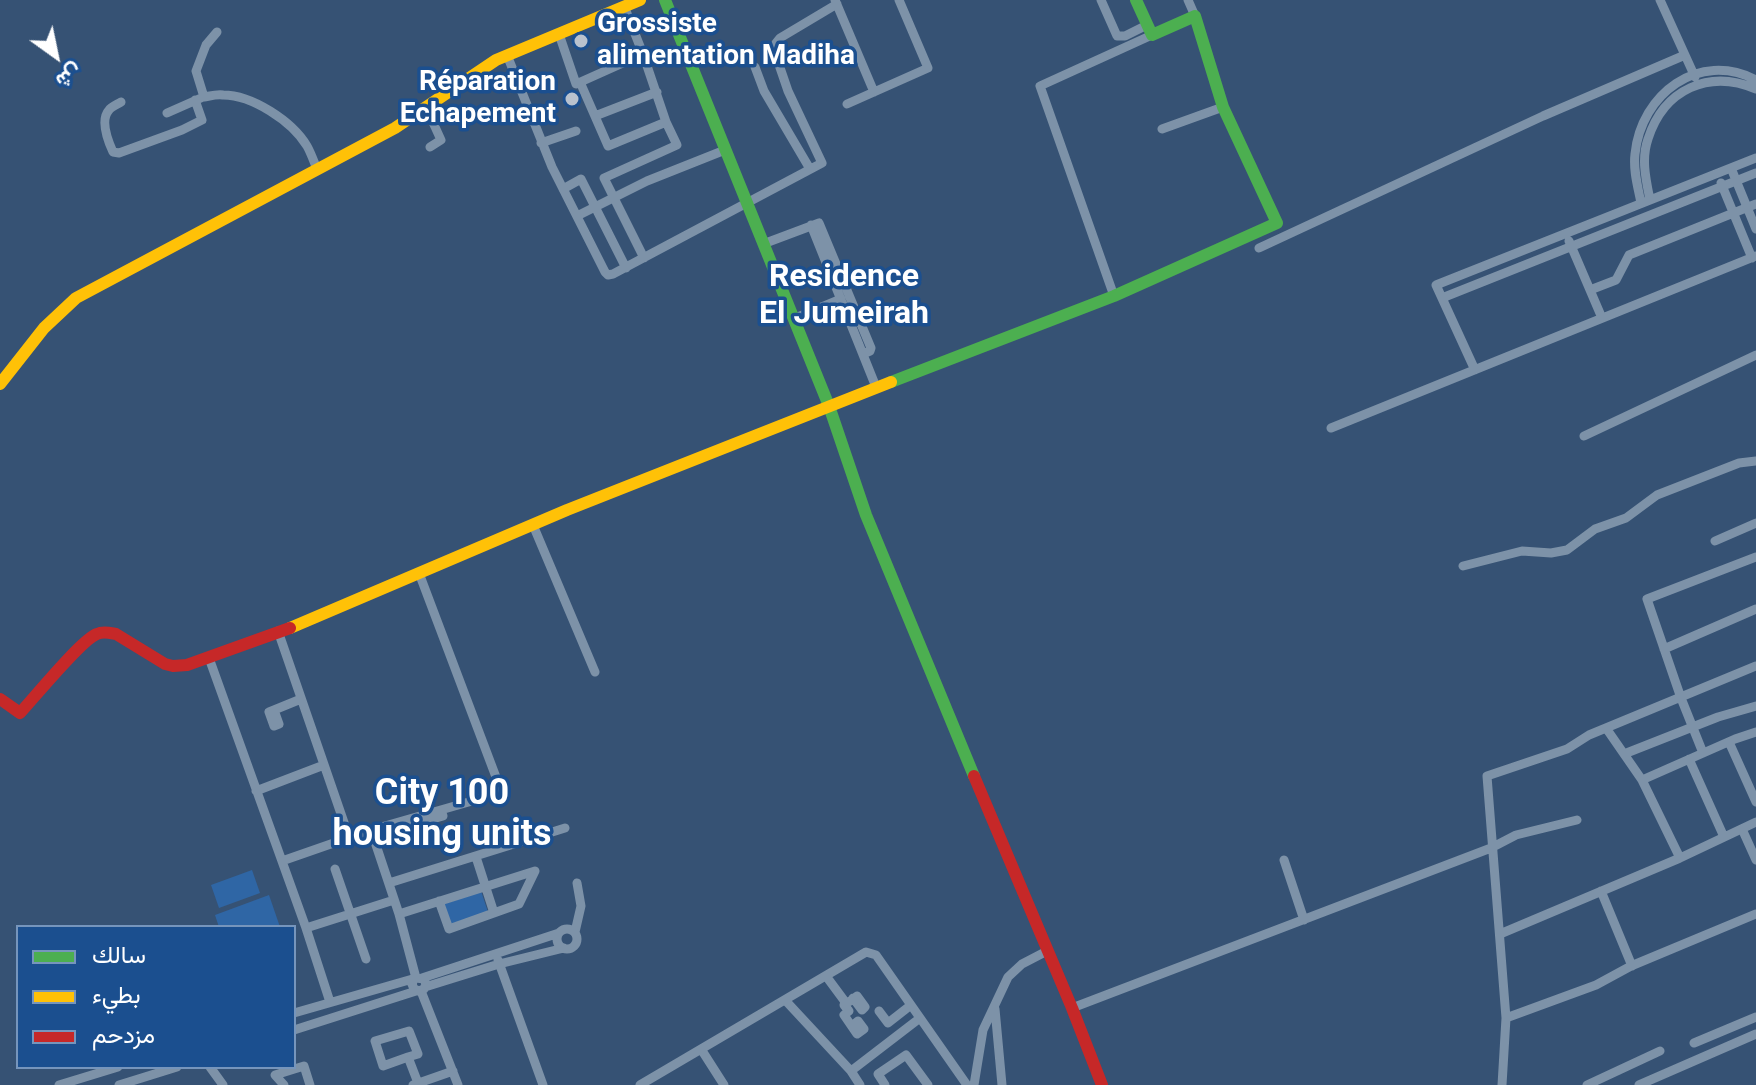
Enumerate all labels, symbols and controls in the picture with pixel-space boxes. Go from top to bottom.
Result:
place label: Grossiste alimentation Madiha [597,8,855,74]
north arrow [16,16,96,96]
marker: Grossiste alimentation Madiha [572,32,590,50]
text: ش [51,59,87,94]
place label: Réparation Echapement [400,66,556,132]
marker: Réparation Echapement [563,90,581,108]
district label: Residence El Jumeirah [759,259,929,334]
district label: City 100 housing units [333,773,551,858]
legend [16,925,296,1069]
text: سالك [92,941,146,969]
text: بطيء [92,981,141,1009]
text: مزدحم [92,1021,155,1049]

